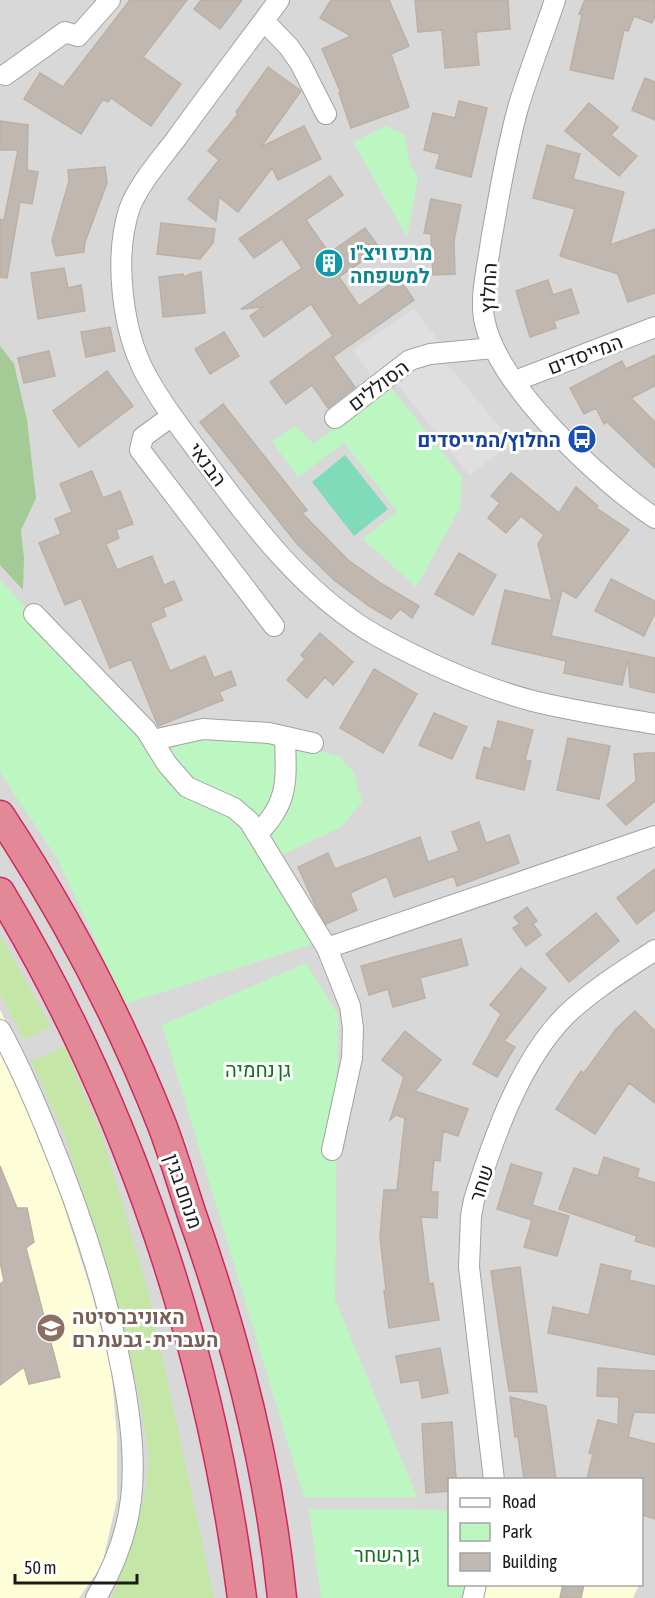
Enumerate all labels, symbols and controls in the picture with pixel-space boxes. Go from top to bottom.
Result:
place label: מרכז ויצ"ו למשפחה [350,241,432,287]
building icon: מרכז ויצ"ו למשפחה [313,247,345,279]
street label: החלוץ [475,262,501,314]
street label: המייסדים [544,329,626,379]
street label: הסוללים [343,355,413,415]
bus stop icon: החלוץ/המייסדים [566,423,598,455]
place label: החלוץ/המייסדים [417,428,561,451]
street label: הבנאי [184,438,232,490]
park label: גן נחמיה [225,1058,291,1081]
street label: מנחם בגין [160,1151,208,1231]
street label: שחר [464,1161,498,1205]
place label: האוניברסיטה העברית - גבעת רם [72,1305,219,1351]
school or university icon: האוניברסיטה העברית - גבעת רם [35,1312,67,1344]
legend [448,1478,643,1586]
text: Road [502,1491,536,1512]
text: Park [502,1521,532,1542]
park label: גן השחר [354,1543,420,1566]
scale bar [15,1547,136,1585]
text: Building [502,1551,557,1572]
text: 50 m [24,1557,56,1578]

